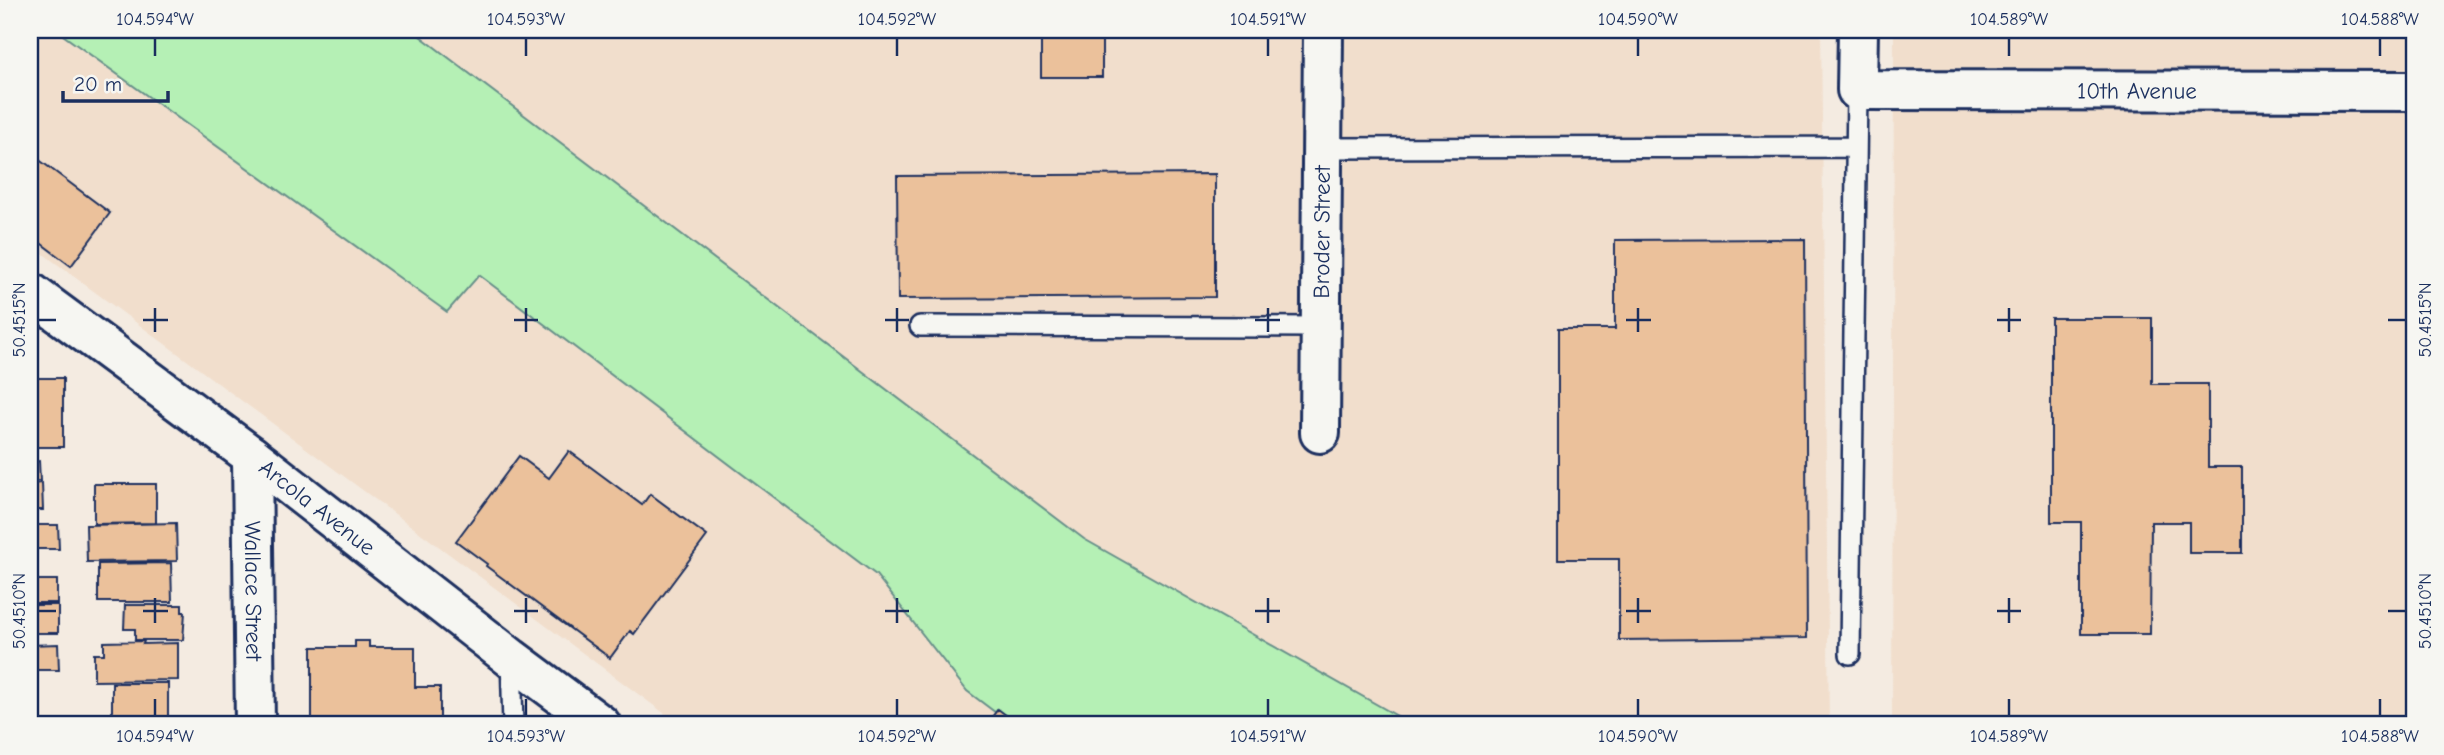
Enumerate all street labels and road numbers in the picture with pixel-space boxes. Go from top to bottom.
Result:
street label: 10th Avenue [2077,77,2197,105]
street label: Broder Street [1308,164,1336,299]
street label: Arcola Avenue [254,454,381,561]
street label: Wallace Street [239,521,267,663]

